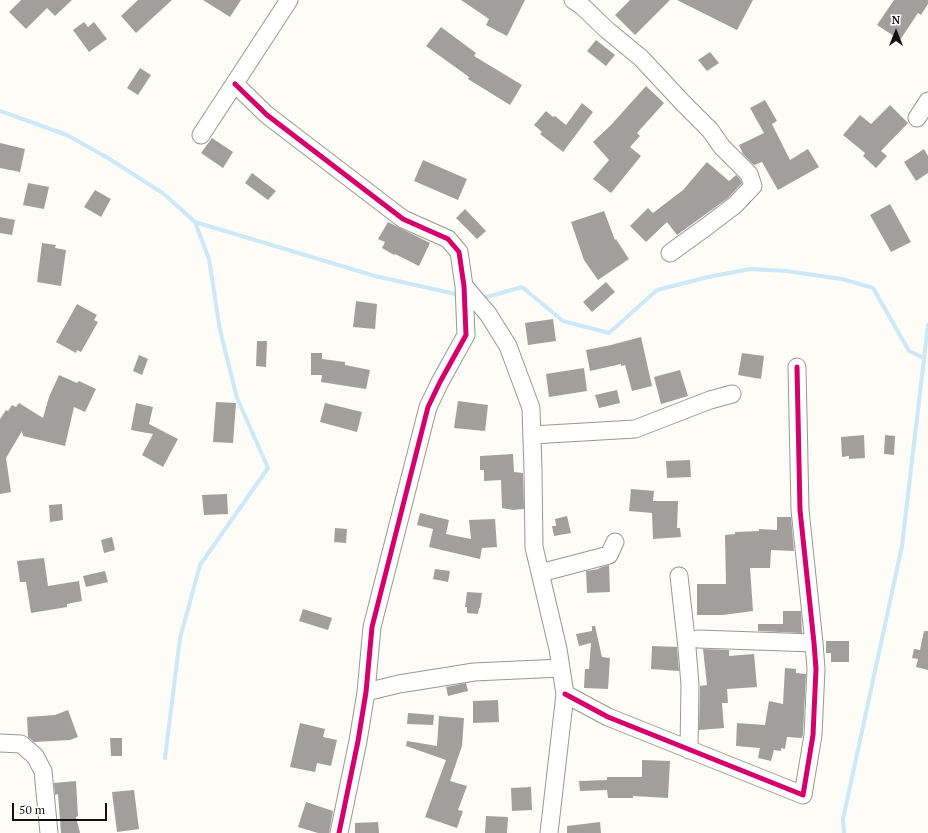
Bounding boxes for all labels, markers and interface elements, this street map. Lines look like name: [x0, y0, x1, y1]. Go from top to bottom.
north arrow: [876, 12, 916, 52]
text: N: [892, 13, 900, 27]
scale bar: [14, 795, 109, 821]
text: 50 m: [19, 802, 45, 817]

